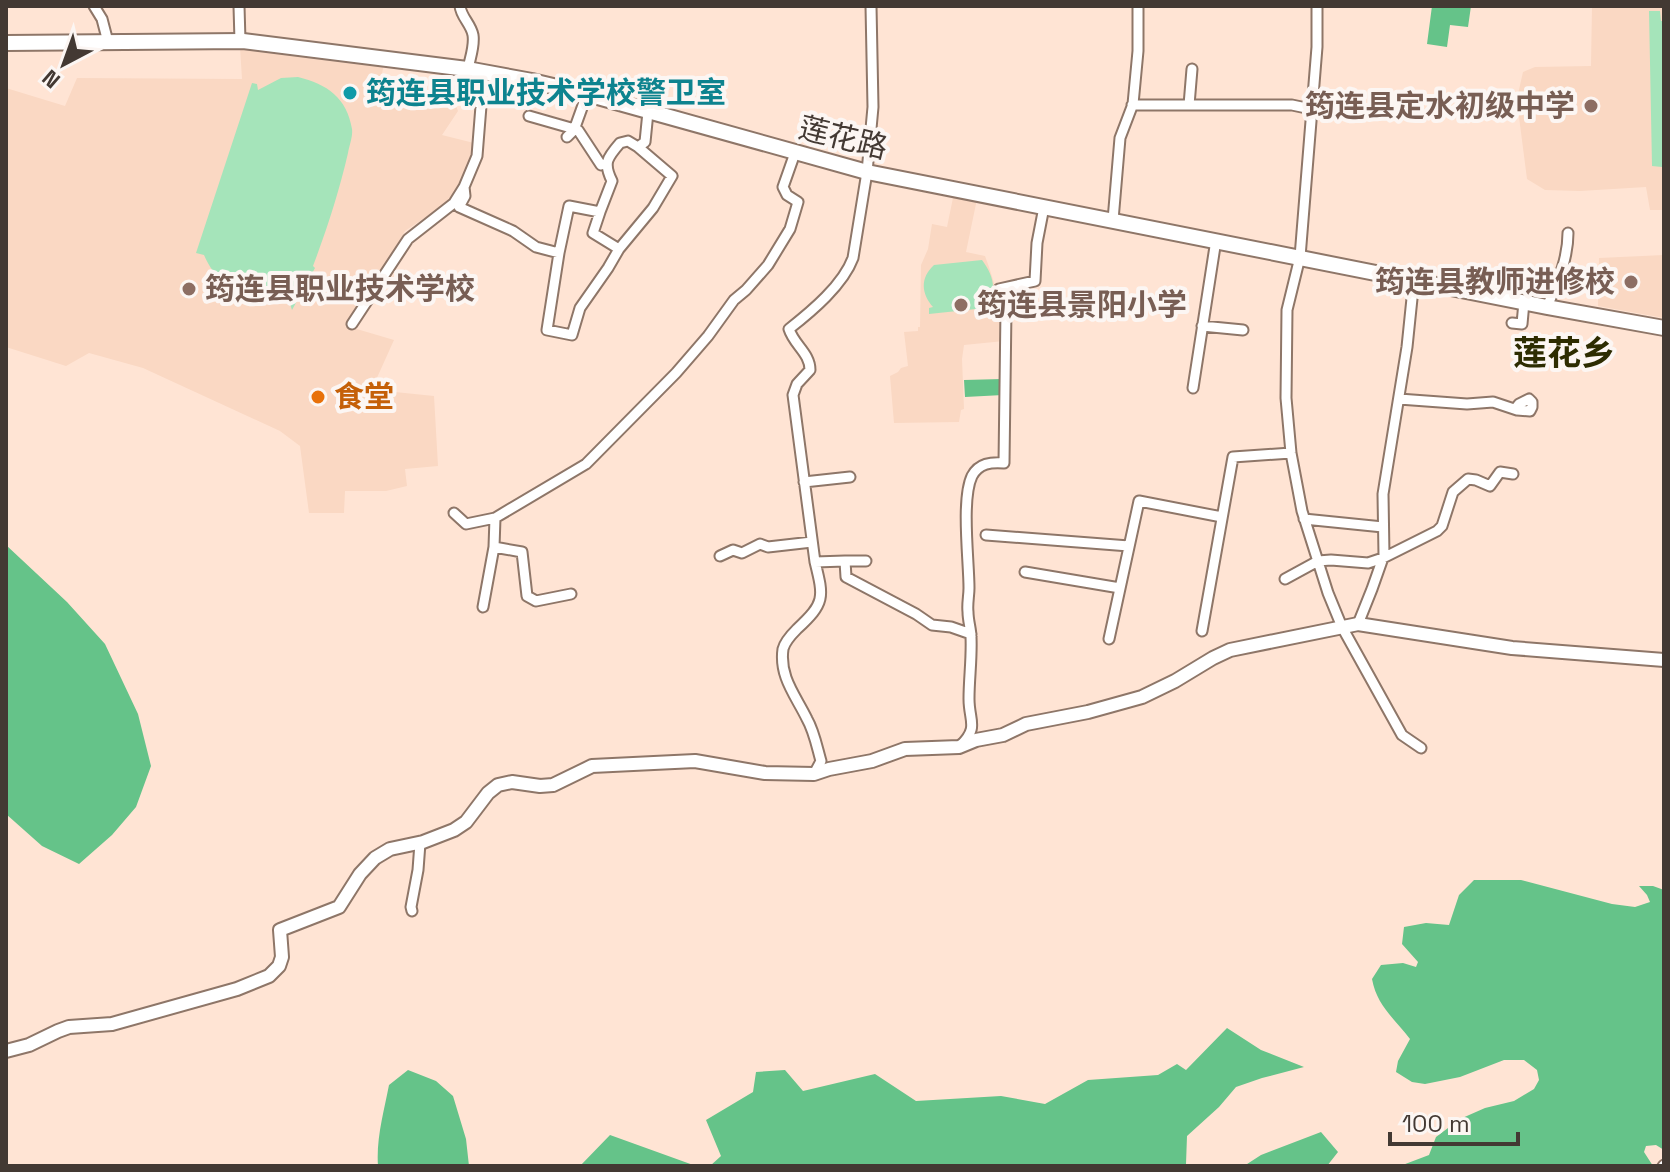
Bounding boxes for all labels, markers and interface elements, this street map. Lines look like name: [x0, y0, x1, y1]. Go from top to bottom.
north arrow: [24, 24, 104, 104]
text: N: [36, 64, 66, 94]
place label: 筠连县职业技术学校警卫室: [366, 73, 726, 112]
marker: 筠连县职业技术学校警卫室: [341, 84, 359, 102]
place label: 筠连县定水初级中学: [1305, 86, 1575, 125]
marker: 筠连县定水初级中学: [1582, 97, 1600, 115]
street label: 莲花路: [795, 108, 892, 167]
place label: 筠连县教师进修校: [1375, 262, 1615, 301]
place label: 筠连县职业技术学校: [205, 269, 475, 308]
marker: 筠连县教师进修校: [1622, 273, 1640, 291]
marker: 筠连县职业技术学校: [180, 280, 198, 298]
place label: 筠连县景阳小学: [977, 285, 1187, 324]
marker: 筠连县景阳小学: [952, 296, 970, 314]
district label: 莲花乡: [1513, 332, 1615, 375]
place label: 食堂: [334, 377, 394, 416]
marker: 食堂: [309, 388, 327, 406]
scale bar: [1390, 1096, 1518, 1146]
text: 100 m: [1402, 1108, 1470, 1139]

